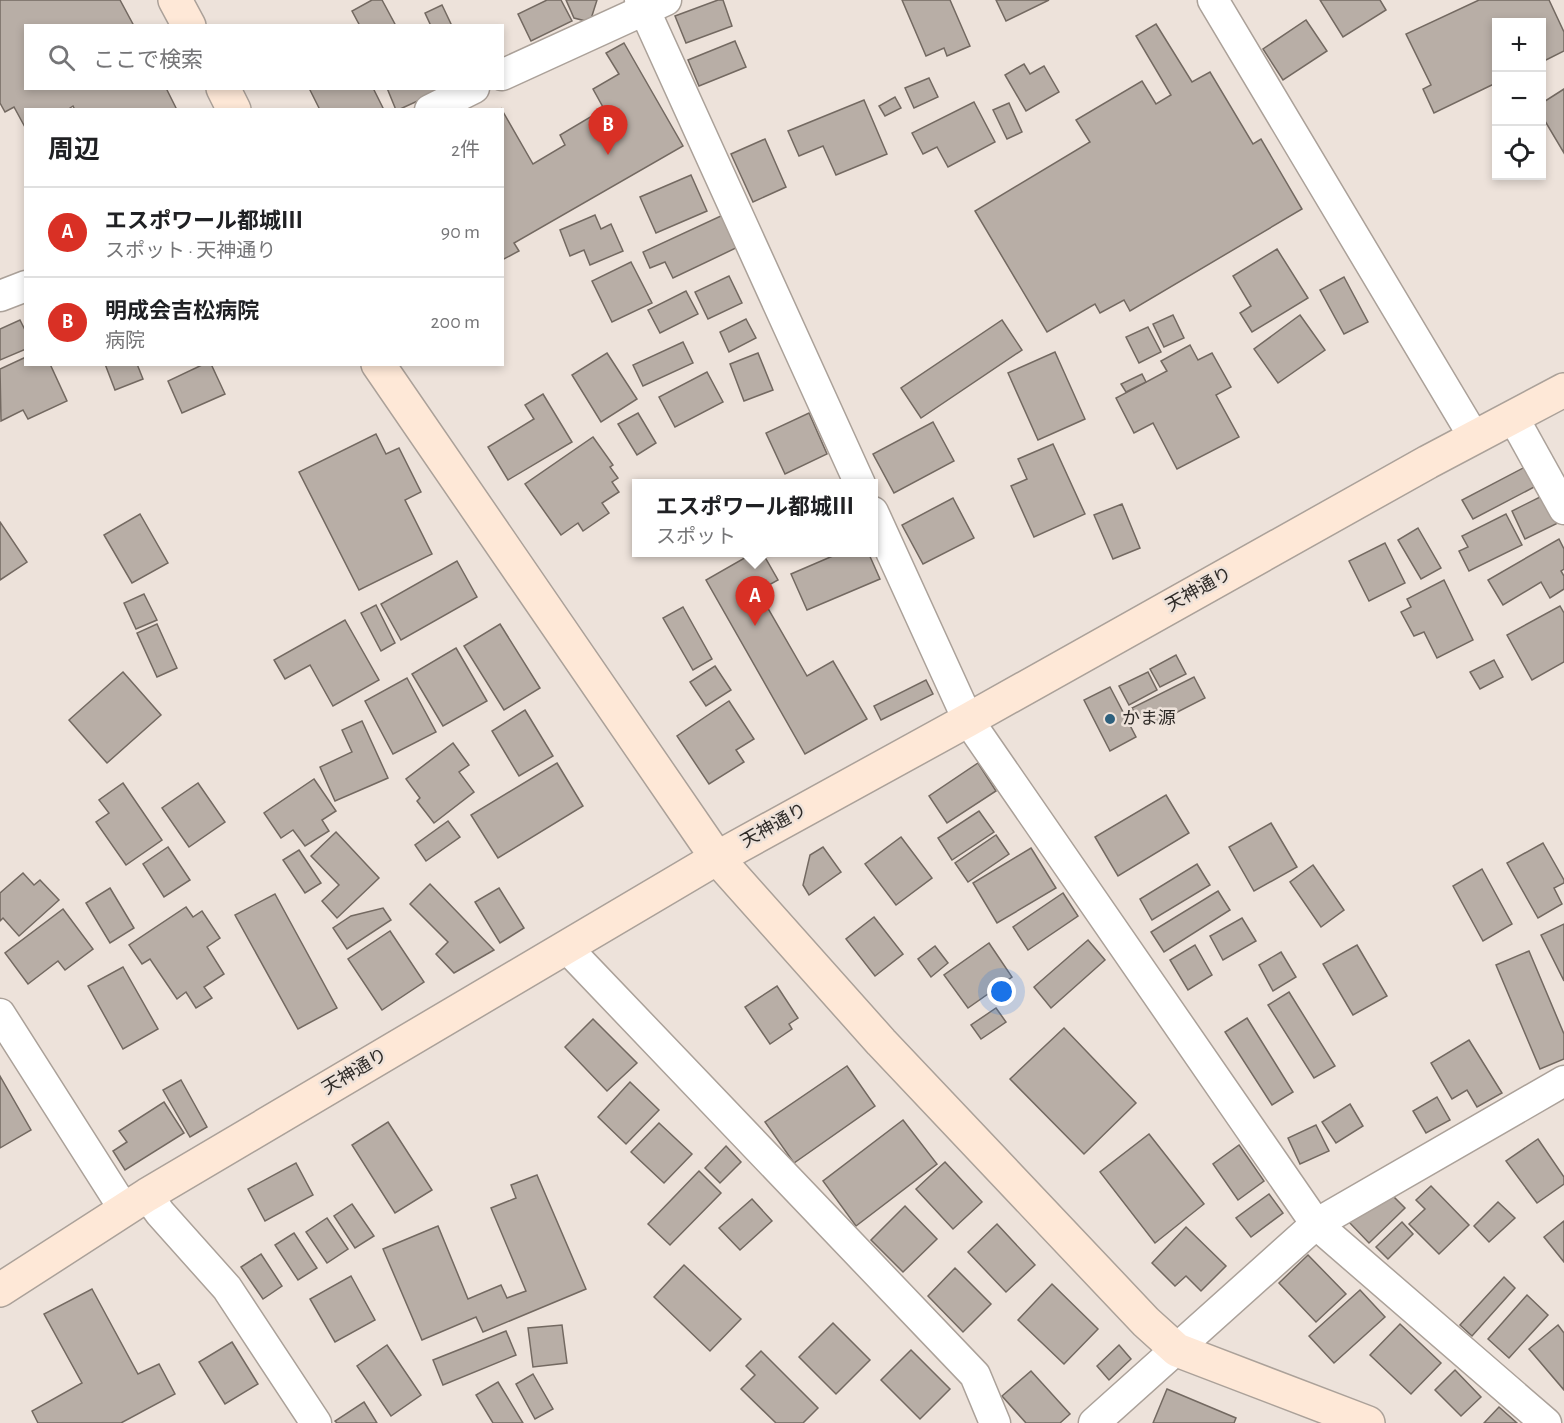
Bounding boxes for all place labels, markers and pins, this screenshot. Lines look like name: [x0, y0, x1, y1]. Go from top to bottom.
pin: B: [588, 106, 628, 155]
pin: A: [736, 576, 774, 626]
place label: かま源: [1122, 709, 1176, 728]
marker: かま源: [1103, 712, 1117, 726]

